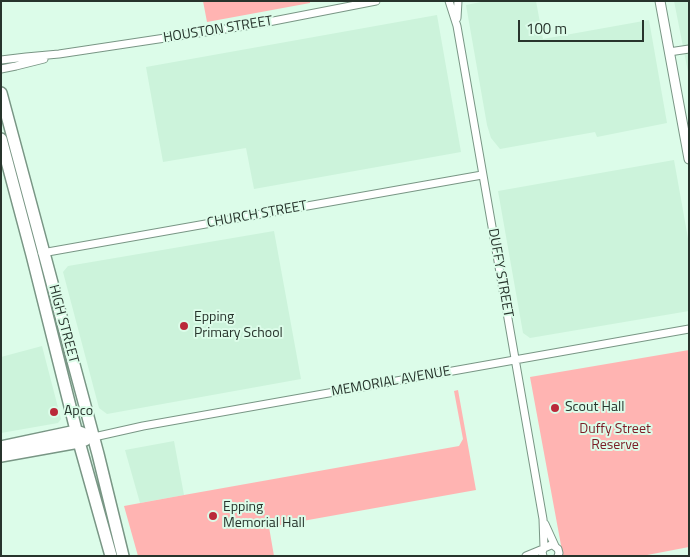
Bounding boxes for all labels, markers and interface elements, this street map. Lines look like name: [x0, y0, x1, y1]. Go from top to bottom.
scale bar: [520, 10, 646, 42]
street label: HOUSTON STREET: [162, 13, 274, 47]
text: 100 m: [526, 17, 567, 40]
street label: CHURCH STREET: [206, 198, 308, 232]
street label: DUFFY STREET: [484, 227, 516, 319]
street label: HIGH STREET: [44, 283, 82, 365]
place label: Epping Primary School: [194, 310, 283, 342]
marker: Epping Primary School: [178, 320, 190, 332]
street label: MEMORIAL AVENUE: [330, 363, 452, 401]
place label: Scout Hall: [565, 400, 624, 416]
marker: Scout Hall: [549, 402, 561, 414]
place label: Apco: [64, 404, 93, 420]
marker: Apco: [48, 406, 60, 418]
park label: Duffy Street Reserve: [579, 422, 651, 454]
place label: Epping Memorial Hall: [223, 500, 305, 532]
marker: Epping Memorial Hall: [207, 510, 219, 522]

